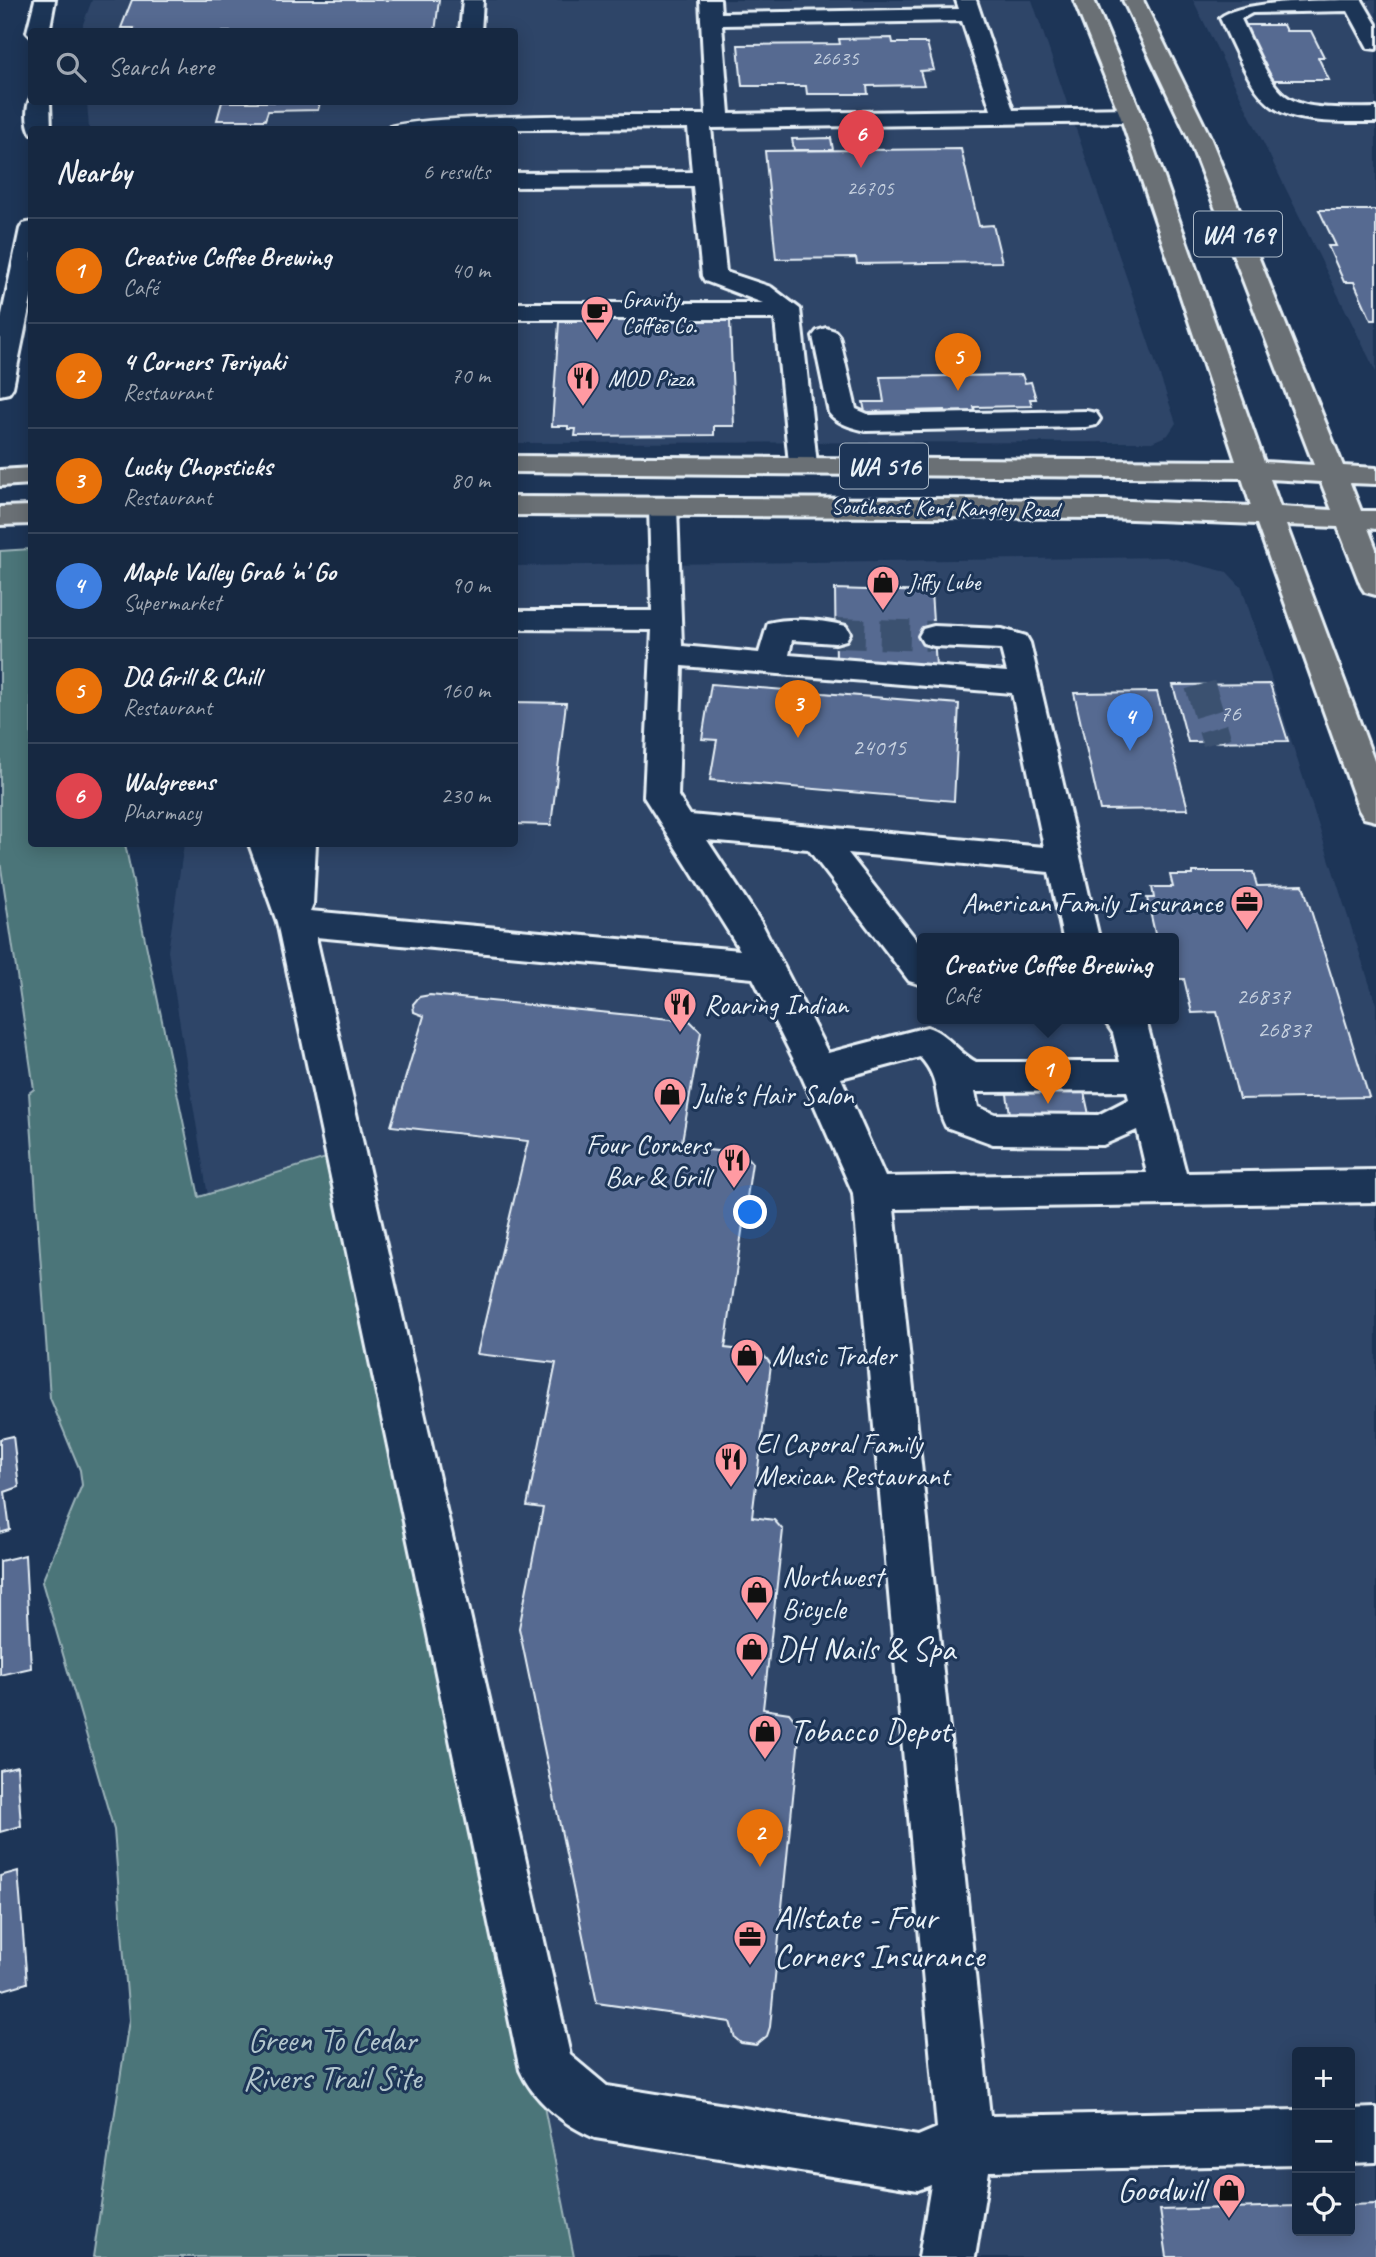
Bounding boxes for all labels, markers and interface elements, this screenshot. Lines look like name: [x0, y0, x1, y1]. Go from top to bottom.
search box: [28, 28, 518, 105]
house number: 26635: [811, 45, 860, 71]
icon: search: [52, 48, 90, 86]
text: Search here: [108, 50, 214, 83]
pin: 6: [838, 110, 884, 168]
text: Nearby: [56, 153, 132, 191]
text: 6 results: [423, 157, 490, 186]
house number: 26705: [846, 175, 895, 201]
road number: WA 169: [1194, 212, 1282, 256]
text: Creative Coffee Brewing: [123, 240, 331, 273]
text: 1: [74, 256, 84, 285]
text: 40 m: [451, 256, 490, 285]
text: Café: [123, 273, 158, 302]
place label: Gravity Coffee Co.: [622, 285, 697, 340]
cafe icon: Gravity Coffee Co.: [578, 293, 616, 342]
pin: 5: [935, 333, 981, 391]
text: 4 Corners Teriyaki: [123, 345, 285, 378]
restaurant icon: MOD Pizza: [564, 359, 602, 408]
text: 2: [74, 361, 84, 390]
text: 70 m: [451, 361, 490, 390]
place label: MOD Pizza: [608, 364, 695, 393]
text: Restaurant: [123, 378, 212, 407]
road number: WA 516: [840, 444, 928, 488]
text: Lucky Chopsticks: [123, 450, 272, 483]
text: 3: [74, 466, 84, 495]
text: 80 m: [451, 466, 490, 495]
text: Restaurant: [123, 483, 212, 512]
street label: Southeast Kent Kangley Road: [831, 492, 1063, 525]
text: Maple Valley Grab 'n' Go: [123, 555, 336, 588]
shop icon: Jiffy Lube: [864, 563, 902, 612]
place label: Jiffy Lube: [907, 568, 982, 597]
text: 4: [74, 571, 84, 600]
text: 90 m: [451, 571, 490, 600]
text: Supermarket: [123, 588, 221, 617]
text: DQ Grill & Chill: [123, 660, 261, 693]
text: 5: [74, 676, 84, 705]
text: 160 m: [441, 676, 490, 705]
pin: 3: [775, 680, 821, 738]
text: Restaurant: [123, 693, 212, 722]
pin: 4: [1107, 693, 1153, 751]
house number: 76: [1219, 698, 1242, 728]
house number: 24015: [852, 732, 907, 762]
text: Walgreens: [123, 765, 215, 798]
text: 6: [74, 781, 84, 810]
text: 230 m: [441, 781, 490, 810]
text: Pharmacy: [123, 798, 201, 827]
office icon: American Family Insurance: [1228, 883, 1266, 932]
place label: American Family Insurance: [962, 885, 1224, 920]
popup: [917, 933, 1179, 1024]
text: Creative Coffee Brewing: [944, 948, 1152, 981]
text: Café: [944, 981, 979, 1010]
house number: 26837: [1236, 981, 1291, 1011]
restaurant icon: Roaring Indian: [661, 985, 699, 1034]
place label: Roaring Indian: [704, 987, 849, 1022]
house number: 26837: [1257, 1014, 1312, 1044]
pin: 1: [1025, 1046, 1071, 1104]
shop icon: Julie's Hair Salon: [651, 1075, 689, 1124]
place label: Julie's Hair Salon: [692, 1077, 855, 1112]
place label: Four Corners Bar & Grill: [586, 1127, 715, 1194]
restaurant icon: Four Corners Bar & Grill: [715, 1141, 753, 1190]
your location: [733, 1195, 767, 1229]
shop icon: Music Trader: [728, 1336, 766, 1385]
place label: Music Trader: [772, 1338, 898, 1373]
place label: El Caporal Family Mexican Restaurant: [756, 1426, 952, 1493]
restaurant icon: El Caporal Family Mexican Restaurant: [712, 1440, 750, 1489]
place label: Northwest Bicycle: [782, 1559, 887, 1626]
shop icon: Northwest Bicycle: [738, 1573, 776, 1622]
place label: DH Nails & Spa: [776, 1628, 958, 1670]
shop icon: DH Nails & Spa: [733, 1630, 771, 1679]
place label: Tobacco Depot: [790, 1710, 953, 1752]
shop icon: Tobacco Depot: [746, 1712, 784, 1761]
pin: 2: [737, 1809, 783, 1867]
place label: Allstate - Four Corners Insurance: [774, 1897, 987, 1977]
office icon: Allstate - Four Corners Insurance: [731, 1918, 769, 1967]
park label: Green To Cedar Rivers Trail Site: [243, 2019, 424, 2099]
map controls: [1292, 2047, 1355, 2236]
button: +: [1292, 2047, 1355, 2110]
button: −: [1292, 2110, 1355, 2173]
place label: Goodwill: [1117, 2169, 1209, 2211]
shop icon: Goodwill: [1210, 2171, 1248, 2220]
button: locate: [1292, 2173, 1355, 2236]

